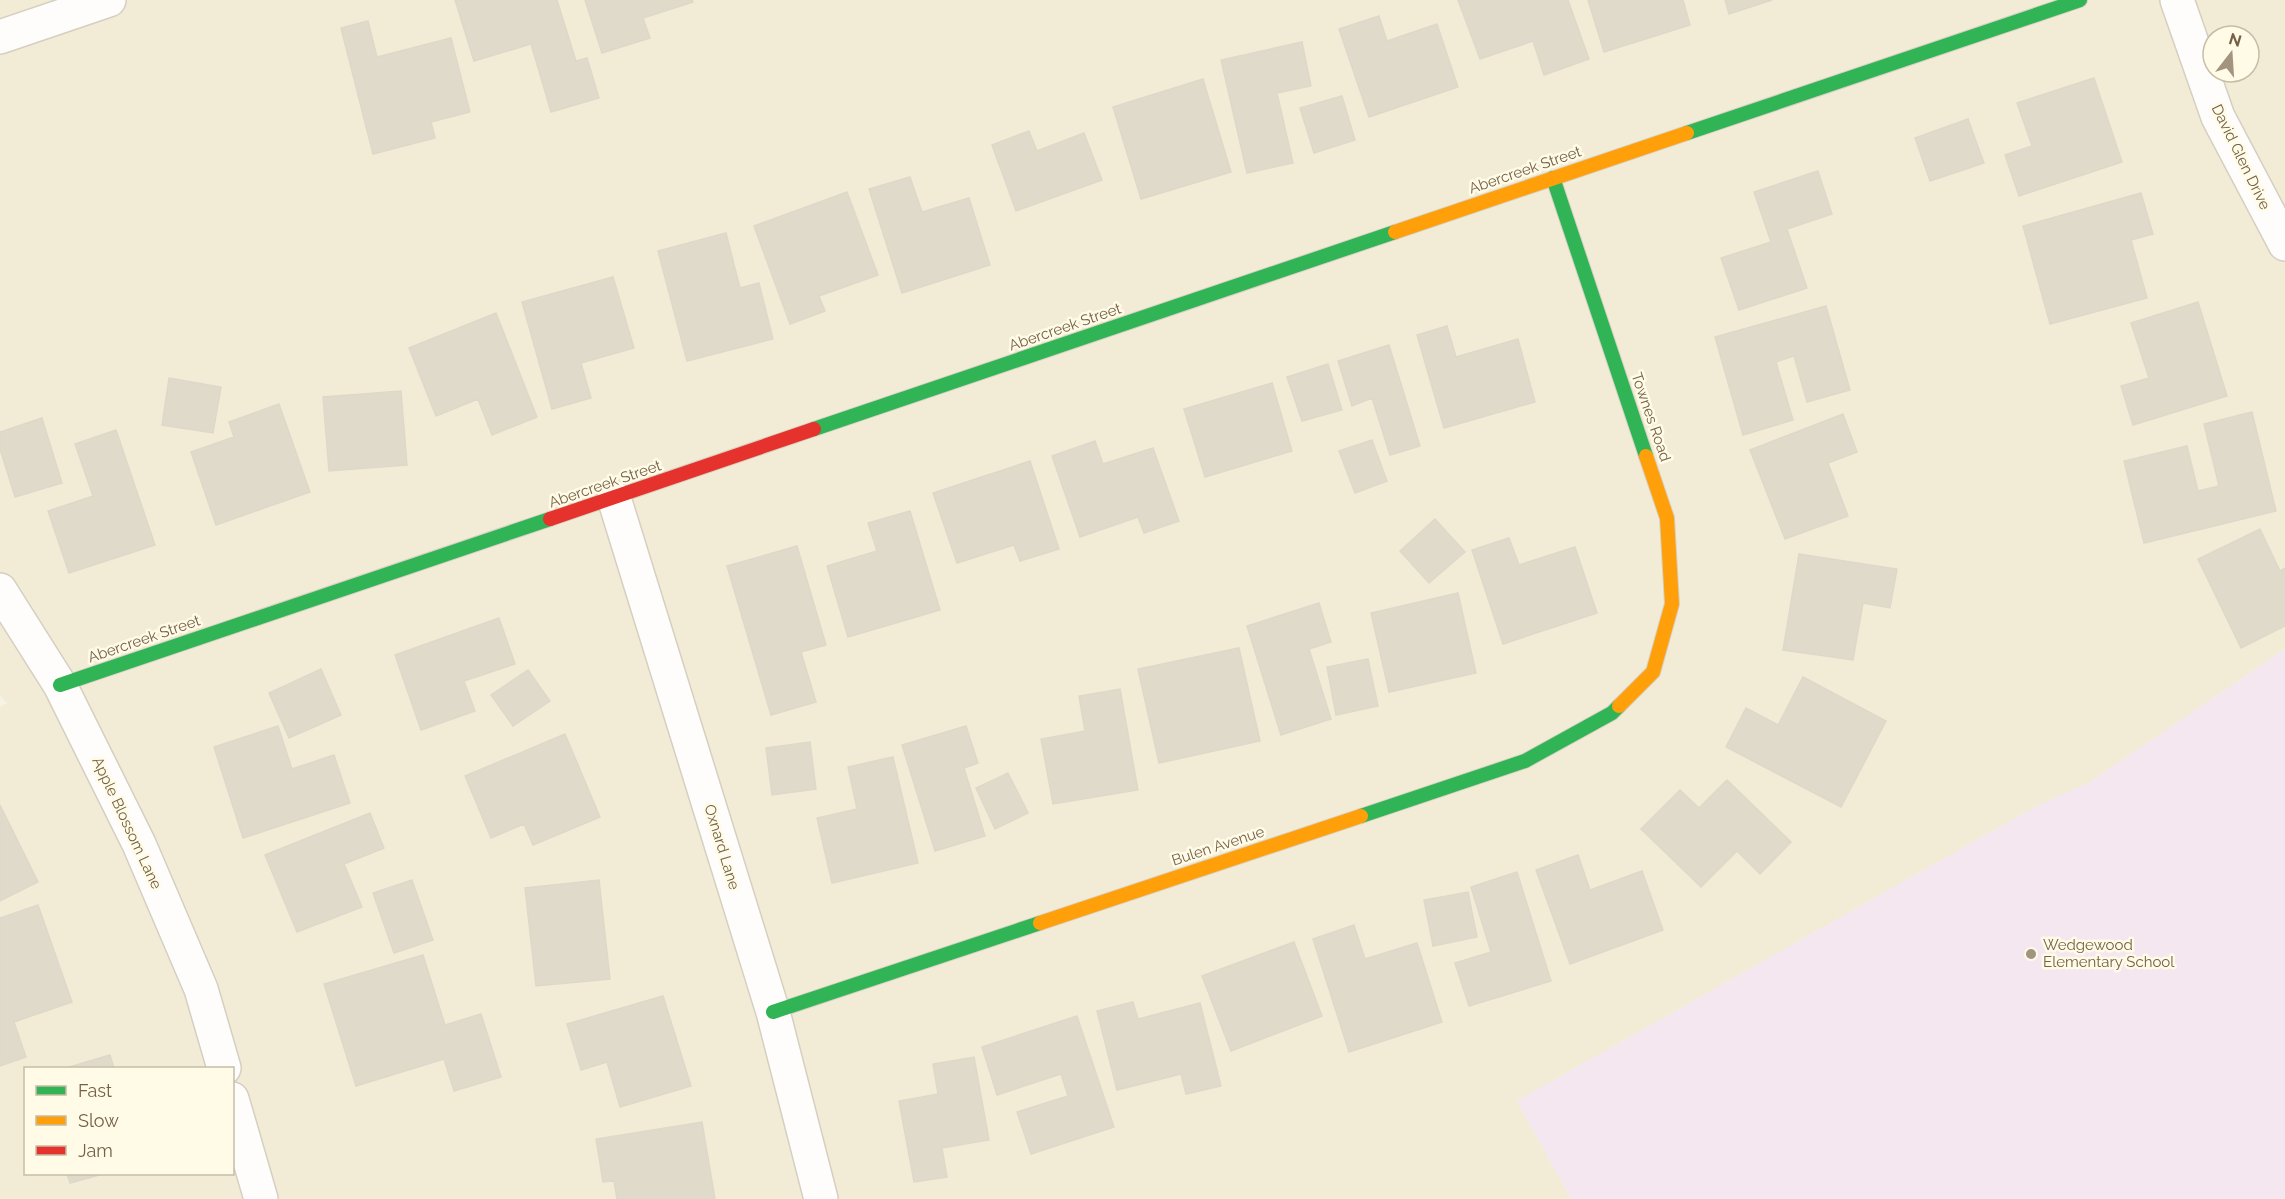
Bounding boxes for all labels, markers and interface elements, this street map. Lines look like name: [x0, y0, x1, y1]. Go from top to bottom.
north arrow: [2201, 24, 2261, 84]
text: N: [2227, 29, 2244, 51]
street label: David Glen Drive: [2208, 101, 2274, 213]
street label: Abercreek Street: [1467, 142, 1583, 198]
street label: Abercreek Street: [1007, 299, 1123, 355]
street label: Townes Road: [1627, 370, 1675, 464]
street label: Abercreek Street: [547, 456, 663, 512]
street label: Abercreek Street: [86, 611, 202, 667]
street label: Apple Blossom Lane: [88, 754, 166, 892]
street label: Oxnard Lane: [700, 802, 744, 892]
street label: Bulen Avenue: [1169, 822, 1267, 869]
place label: Wedgewood Elementary School: [2043, 936, 2175, 971]
marker: Wedgewood Elementary School: [2024, 947, 2038, 961]
legend: [24, 1067, 234, 1175]
text: Fast: [78, 1080, 112, 1101]
text: Slow: [78, 1110, 119, 1131]
text: Jam: [78, 1140, 113, 1161]

